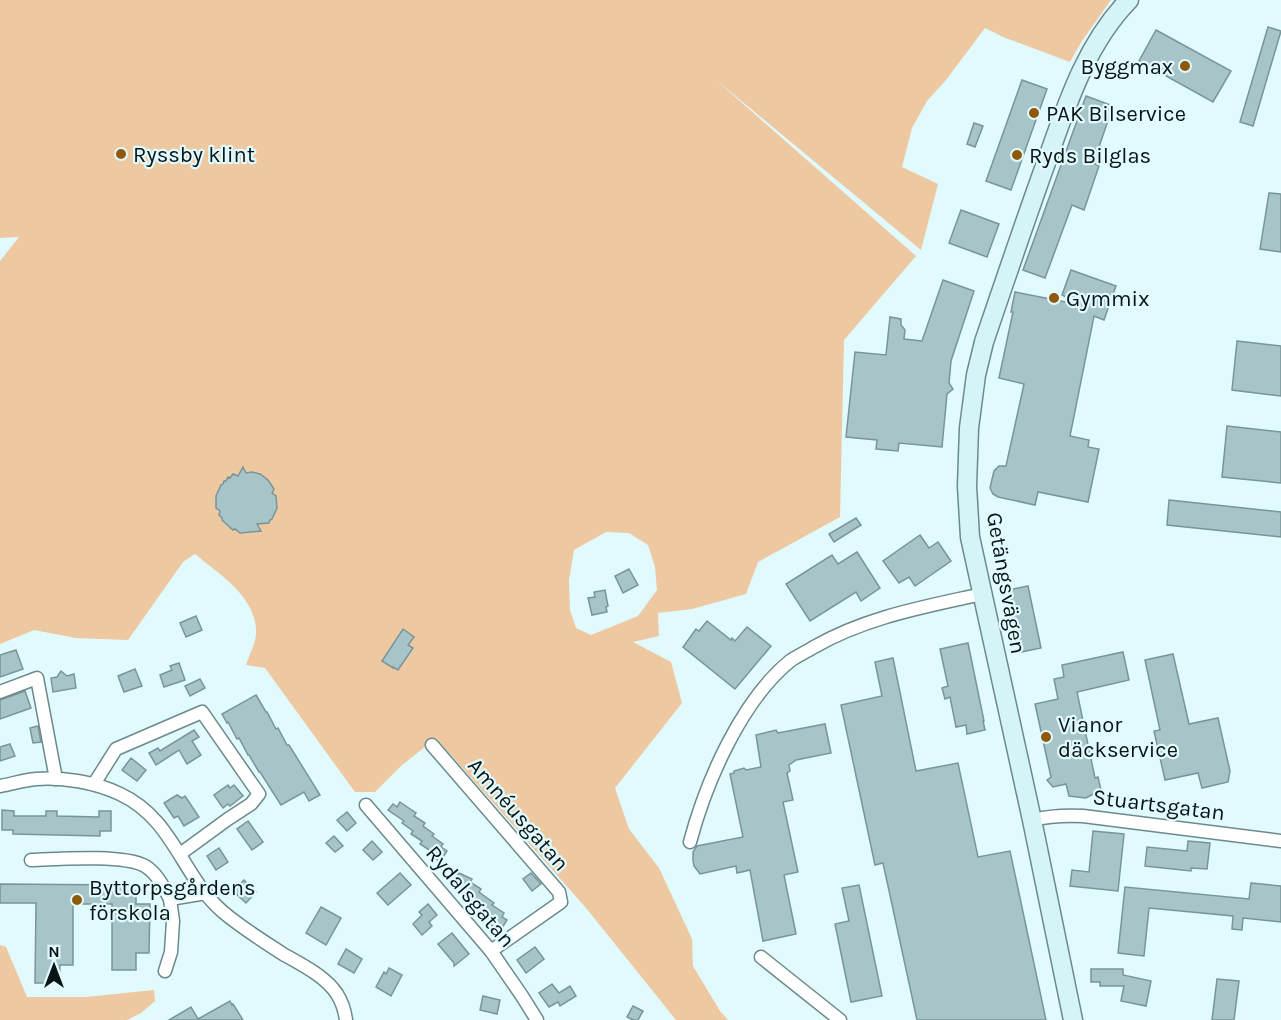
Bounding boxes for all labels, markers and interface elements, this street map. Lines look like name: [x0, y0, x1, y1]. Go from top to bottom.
place label: Byggmax: [1080, 54, 1173, 80]
marker: Byggmax: [1178, 59, 1192, 73]
place label: PAK Bilservice: [1046, 101, 1186, 127]
marker: PAK Bilservice: [1027, 106, 1041, 120]
place label: Ryssby klint: [133, 142, 255, 168]
place label: Ryds Bilglas: [1029, 143, 1151, 169]
marker: Ryssby klint: [114, 147, 128, 161]
marker: Ryds Bilglas: [1010, 148, 1024, 162]
place label: Gymmix: [1066, 286, 1149, 312]
marker: Gymmix: [1047, 291, 1061, 305]
street label: Getängsvägen: [981, 510, 1031, 656]
place label: Vianor däckservice: [1058, 712, 1178, 763]
marker: Vianor däckservice: [1039, 730, 1053, 744]
street label: Amnéusgatan: [462, 753, 574, 876]
street label: Stuartsgatan: [1091, 784, 1226, 826]
street label: Rydalsgatan: [420, 840, 520, 953]
place label: Byttorpsgårdens förskola: [89, 875, 256, 926]
marker: Byttorpsgårdens förskola: [70, 893, 84, 907]
north arrow: [24, 936, 84, 996]
text: N: [48, 942, 60, 961]

